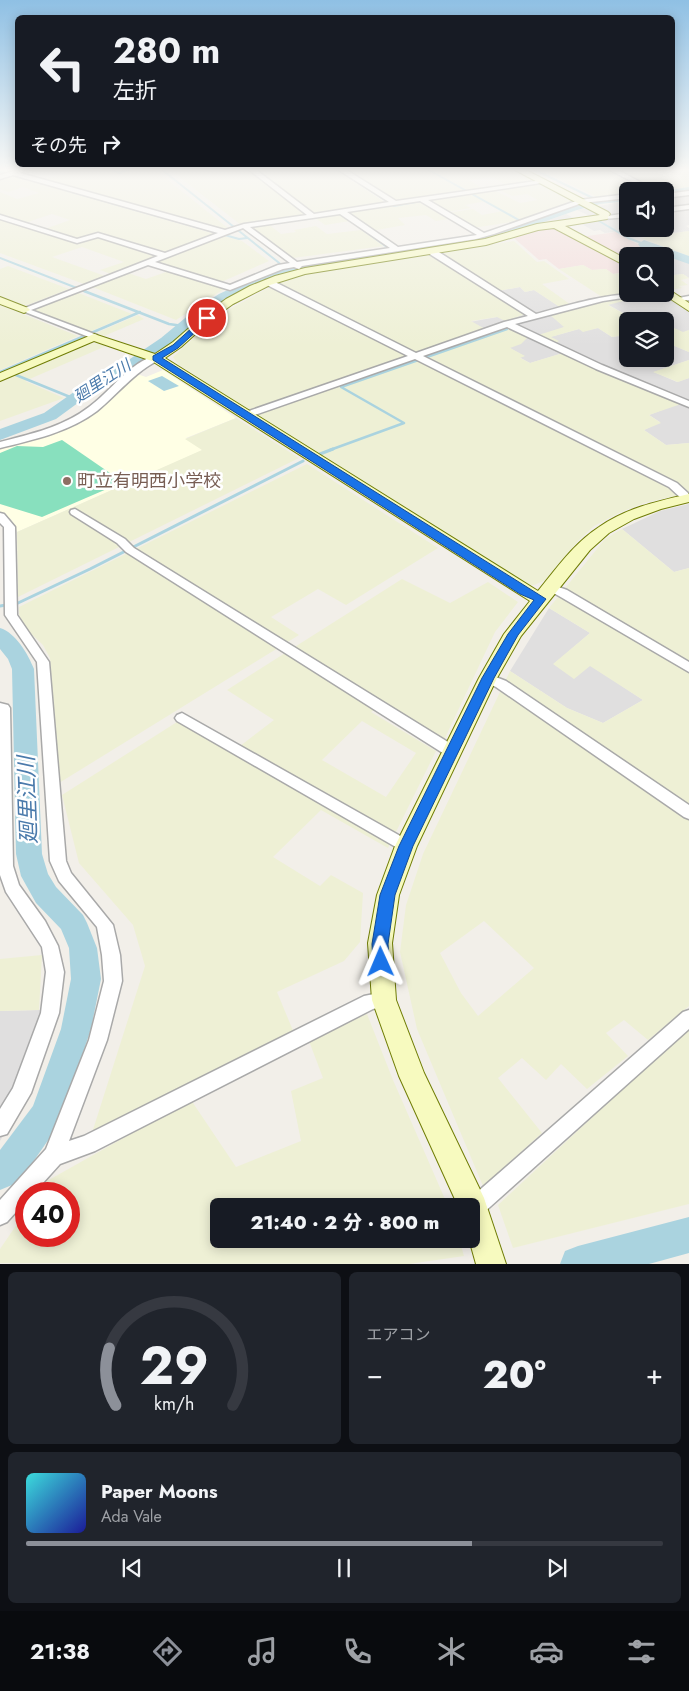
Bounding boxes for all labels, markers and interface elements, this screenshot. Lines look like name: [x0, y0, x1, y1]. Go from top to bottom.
text: 280 m: [113, 26, 220, 76]
icon: left: [30, 35, 95, 100]
text: 左折: [113, 74, 157, 106]
icon: right: [97, 130, 125, 158]
text: その先: [30, 132, 87, 159]
map controls: [619, 182, 674, 367]
button: sound: [619, 182, 674, 237]
button: search: [619, 247, 674, 302]
pin: [186, 297, 228, 339]
icon: arrive: [193, 304, 221, 332]
button: layers: [619, 312, 674, 367]
water label: 廻里江川: [69, 353, 137, 408]
place label: 町立有明西小学校: [77, 468, 221, 494]
marker: 町立有明西小学校: [61, 475, 73, 487]
water label: 廻里江川: [9, 753, 45, 845]
position arrow: [354, 935, 406, 987]
speed limit sign: 40: [15, 1182, 80, 1247]
text: 21:40 · 2 分 · 800 m: [251, 1209, 439, 1236]
text: エアコン: [367, 1323, 431, 1346]
text: 29: [140, 1328, 209, 1404]
text: 20°: [483, 1347, 546, 1402]
text: −: [367, 1354, 383, 1395]
text: +: [646, 1354, 663, 1395]
text: km/h: [154, 1391, 194, 1417]
text: Paper Moons: [101, 1478, 218, 1505]
text: Ada Vale: [101, 1505, 162, 1528]
icon: previous: [118, 1554, 146, 1582]
icon: pause: [330, 1554, 358, 1582]
icon: next: [543, 1554, 571, 1582]
icon: directions: [150, 1634, 185, 1669]
icon: music: [245, 1634, 280, 1669]
icon: phone: [340, 1634, 375, 1669]
icon: climate: [434, 1634, 469, 1669]
icon: car: [529, 1634, 564, 1669]
icon: filters: [624, 1634, 659, 1669]
text: 21:38: [30, 1635, 90, 1667]

